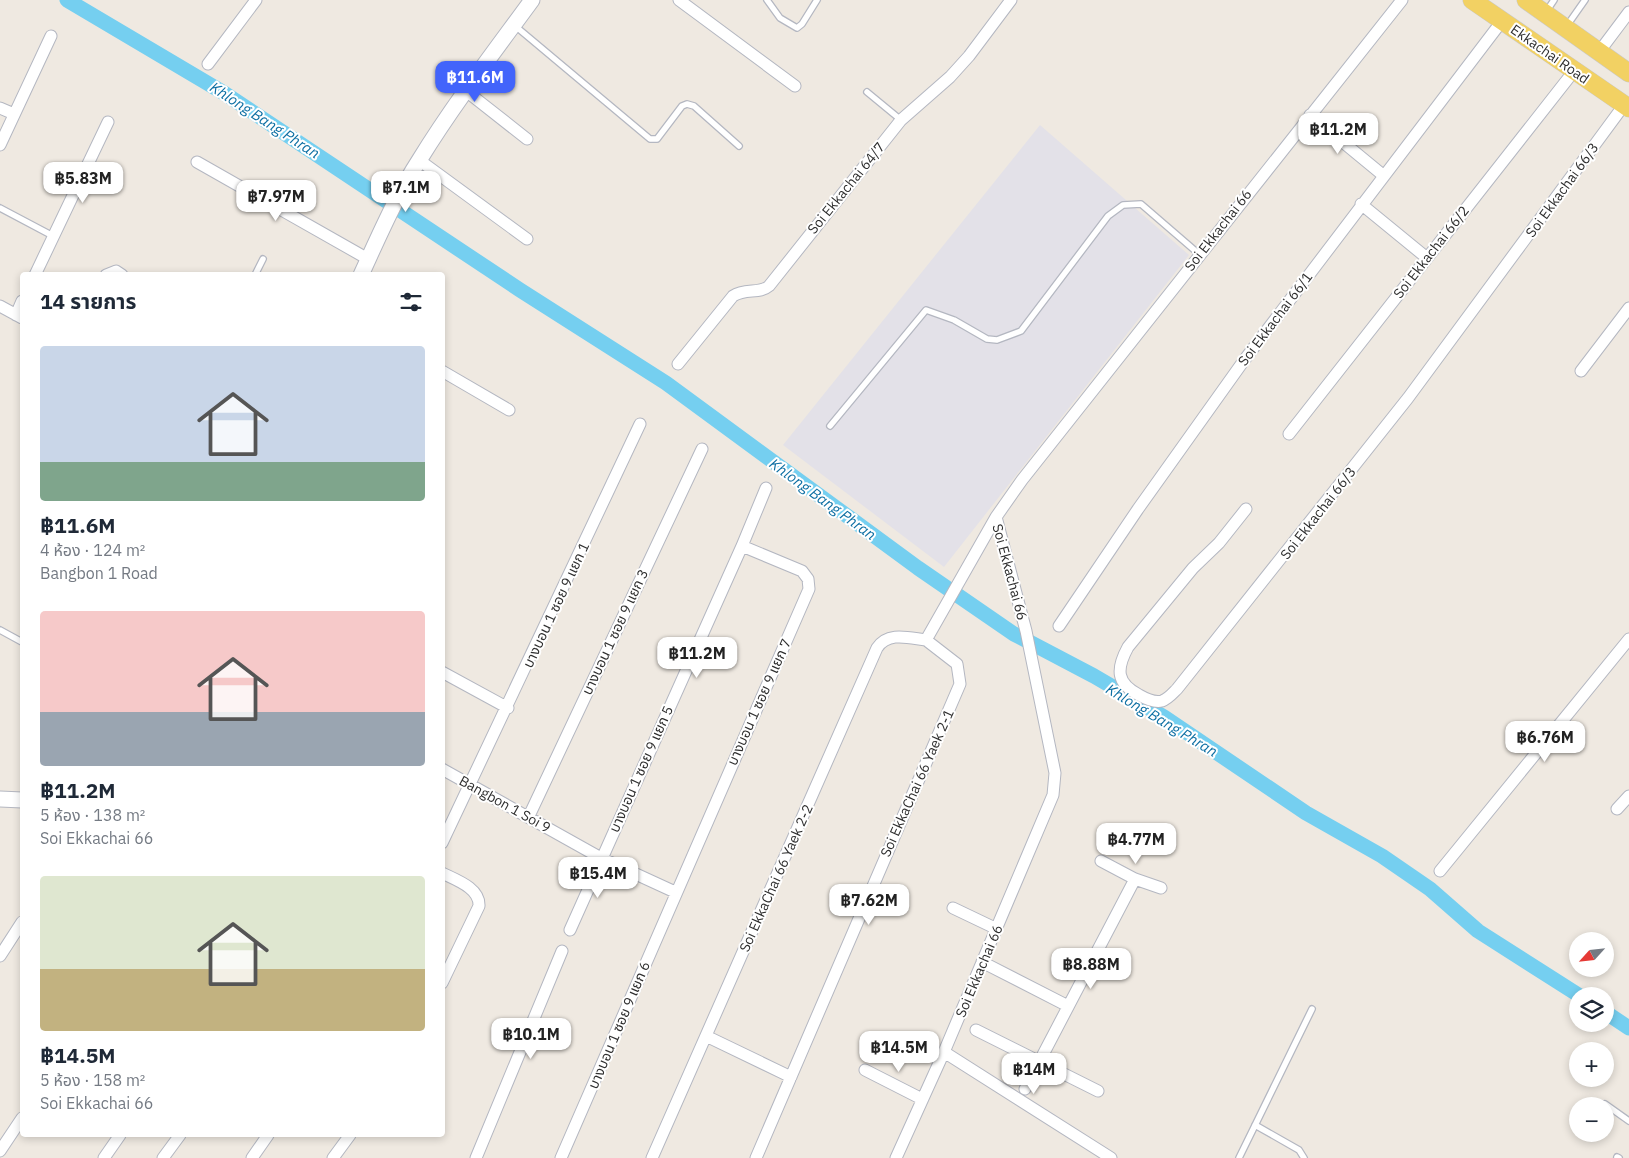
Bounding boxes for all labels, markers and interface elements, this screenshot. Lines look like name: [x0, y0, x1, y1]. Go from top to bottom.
street label: Ekkachai Road: [1507, 20, 1593, 88]
pin: ฿11.6M: [434, 61, 516, 103]
text: ฿11.6M: [446, 67, 504, 87]
water label: Khlong Bang Phran: [207, 77, 323, 163]
pin: ฿11.2M: [1297, 112, 1379, 155]
text: ฿11.2M: [1309, 119, 1367, 139]
street label: Soi Ekkachai 64/7: [803, 138, 889, 238]
street label: Soi Ekkachai 66/3: [1522, 139, 1602, 241]
pin: ฿5.83M: [42, 162, 124, 204]
text: ฿5.83M: [54, 168, 112, 188]
pin: ฿7.1M: [371, 170, 441, 213]
text: ฿7.1M: [382, 177, 430, 197]
pin: ฿7.97M: [235, 180, 317, 222]
street label: Soi Ekkachai 66: [1180, 185, 1256, 275]
text: ฿7.97M: [247, 186, 305, 206]
street label: Soi Ekkachai 66/2: [1389, 202, 1473, 302]
street label: Soi Ekkachai 66/1: [1234, 268, 1316, 370]
text: 14 รายการ: [40, 287, 136, 315]
icon: filters: [397, 288, 425, 316]
icon: home: [188, 379, 278, 469]
water label: Khlong Bang Phran: [766, 454, 880, 544]
street label: Soi Ekkachai 66/3: [1276, 463, 1360, 563]
text: ฿11.6M: [40, 511, 115, 539]
street label: Soi Ekkachai 66: [988, 522, 1032, 622]
street label: บางบอน 1 ซอย 9 แยก 1: [519, 539, 593, 671]
text: 4 ห้อง · 124 m²: [40, 540, 145, 560]
text: Bangbon 1 Road: [40, 563, 158, 583]
street label: บางบอน 1 ซอย 9 แยก 3: [578, 566, 652, 698]
pin: ฿11.2M: [656, 636, 738, 679]
street label: บางบอน 1 ซอย 9 แยก 7: [723, 636, 795, 768]
text: ฿11.2M: [668, 643, 726, 663]
icon: home: [188, 644, 278, 734]
water label: Khlong Bang Phran: [1103, 679, 1221, 761]
street label: บางบอน 1 ซอย 9 แยก 5: [605, 703, 677, 835]
street label: Soi EkkaChai 66 Yaek 2-1: [876, 706, 958, 860]
pin: ฿6.76M: [1504, 720, 1586, 763]
text: ฿6.76M: [1516, 727, 1574, 747]
street label: Bangbon 1 Soi 9: [456, 771, 554, 837]
text: ฿11.2M: [40, 776, 115, 804]
street label: Soi EkkaChai 66 Yaek 2-2: [735, 801, 817, 955]
text: 5 ห้อง · 138 m²: [40, 805, 145, 825]
pin: ฿4.77M: [1095, 822, 1177, 865]
text: Soi Ekkachai 66: [40, 828, 153, 848]
text: ฿4.77M: [1107, 829, 1165, 849]
pin: ฿15.4M: [557, 856, 639, 899]
text: ฿15.4M: [569, 863, 627, 883]
pin: ฿7.62M: [828, 884, 910, 926]
text: ฿7.62M: [840, 890, 898, 910]
icon: home: [188, 909, 278, 999]
street label: Soi Ekkachai 66: [951, 922, 1007, 1020]
north arrow: [1569, 932, 1614, 978]
map controls: [1569, 932, 1614, 1142]
pin: ฿8.88M: [1050, 948, 1132, 990]
text: ฿8.88M: [1062, 954, 1120, 974]
street label: บางบอน 1 ซอย 9 แยก 6: [584, 959, 654, 1091]
button: layers: [1569, 987, 1614, 1032]
pin: ฿10.1M: [490, 1018, 572, 1060]
text: ฿10.1M: [502, 1024, 560, 1044]
pin: ฿14.5M: [858, 1030, 940, 1073]
text: ฿14.5M: [870, 1037, 928, 1057]
text: ฿14.5M: [40, 1041, 115, 1069]
button: +: [1569, 1042, 1614, 1087]
pin: ฿14M: [1004, 1052, 1064, 1095]
text: ฿14M: [1013, 1059, 1055, 1079]
text: 5 ห้อง · 158 m²: [40, 1070, 145, 1090]
text: Soi Ekkachai 66: [40, 1093, 153, 1113]
button: −: [1569, 1097, 1614, 1142]

